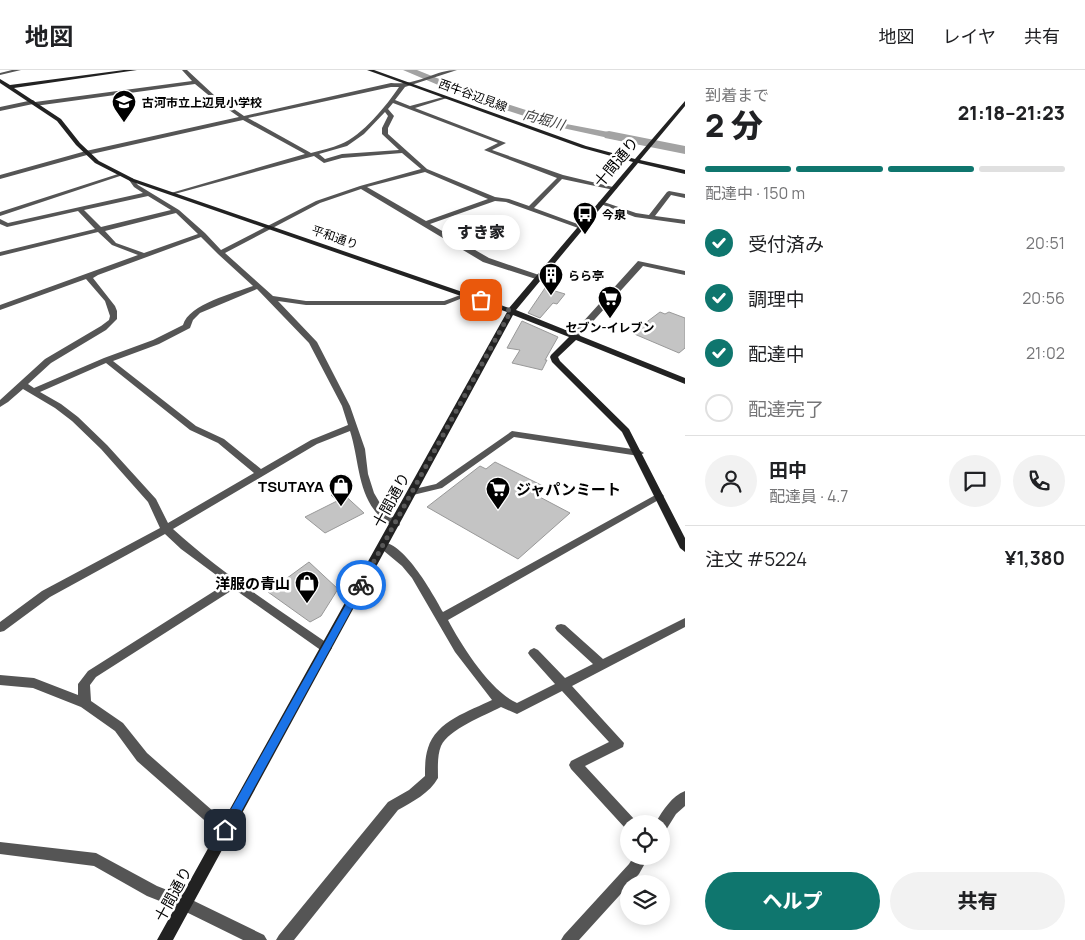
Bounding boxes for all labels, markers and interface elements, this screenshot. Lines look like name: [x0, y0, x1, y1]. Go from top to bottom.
text: 地図: [25, 19, 73, 52]
text: 地図: [879, 24, 915, 48]
text: レイヤ: [943, 24, 996, 48]
text: 共有: [1024, 24, 1060, 48]
street label: 西牛谷辺見線: [436, 75, 510, 115]
text: 到着まで: [705, 84, 769, 106]
school or university icon: 古河市立上辺見小学校: [111, 89, 137, 123]
place label: 古河市立上辺見小学校: [142, 94, 262, 111]
text: 21:18–21:23: [958, 100, 1065, 126]
text: 2 分: [705, 103, 763, 147]
water label: 向堀川: [521, 104, 569, 134]
street label: 十間通り: [589, 132, 643, 192]
text: 配達中 · 150 m: [705, 182, 805, 204]
bus stop icon: 今泉: [572, 201, 598, 235]
place label: 今泉: [602, 206, 626, 223]
callout: すき家: [442, 215, 520, 250]
street label: 平和通り: [310, 221, 360, 253]
text: すき家: [457, 221, 505, 243]
icon: check: [705, 229, 733, 257]
text: 受付済み: [748, 231, 824, 257]
text: 20:51: [1026, 232, 1065, 254]
building icon: らら亭: [538, 262, 564, 296]
place label: らら亭: [568, 267, 604, 284]
pin: [460, 279, 502, 321]
icon: check: [705, 284, 733, 312]
supermarket icon: セブン-イレブン: [597, 285, 623, 319]
icon: bag: [467, 286, 495, 314]
text: 調理中: [748, 286, 805, 312]
text: 20:56: [1022, 287, 1065, 309]
place label: セブン-イレブン: [565, 319, 655, 336]
icon: check: [705, 339, 733, 367]
text: 配達中: [748, 341, 805, 367]
text: 21:02: [1026, 342, 1065, 364]
text: 配達完了: [748, 396, 824, 422]
button: person: [705, 455, 757, 507]
button: chat: [949, 455, 1001, 507]
button: phone: [1013, 455, 1065, 507]
text: 田中: [769, 457, 807, 483]
street label: 十間通り: [367, 469, 415, 531]
shop icon: TSUTAYA: [328, 473, 354, 507]
place label: TSUTAYA: [258, 476, 324, 497]
supermarket icon: ジャパンミート: [485, 476, 511, 510]
place label: ジャパンミート: [516, 479, 621, 500]
text: 配達員 · 4.7: [769, 485, 848, 507]
text: ¥1,380: [1005, 545, 1065, 571]
text: 注文 #5224: [705, 546, 807, 572]
courier: [336, 560, 386, 610]
shop icon: 洋服の青山: [294, 570, 320, 604]
icon: bike: [347, 571, 375, 599]
place label: 洋服の青山: [215, 573, 290, 594]
pin: [204, 809, 246, 851]
map controls: [620, 815, 670, 925]
button: locate: [620, 815, 670, 865]
icon: home: [211, 816, 239, 844]
street label: 十間通り: [149, 863, 197, 925]
button: ヘルプ: [705, 872, 880, 930]
button: 共有: [890, 872, 1065, 930]
button: layers: [620, 875, 670, 925]

